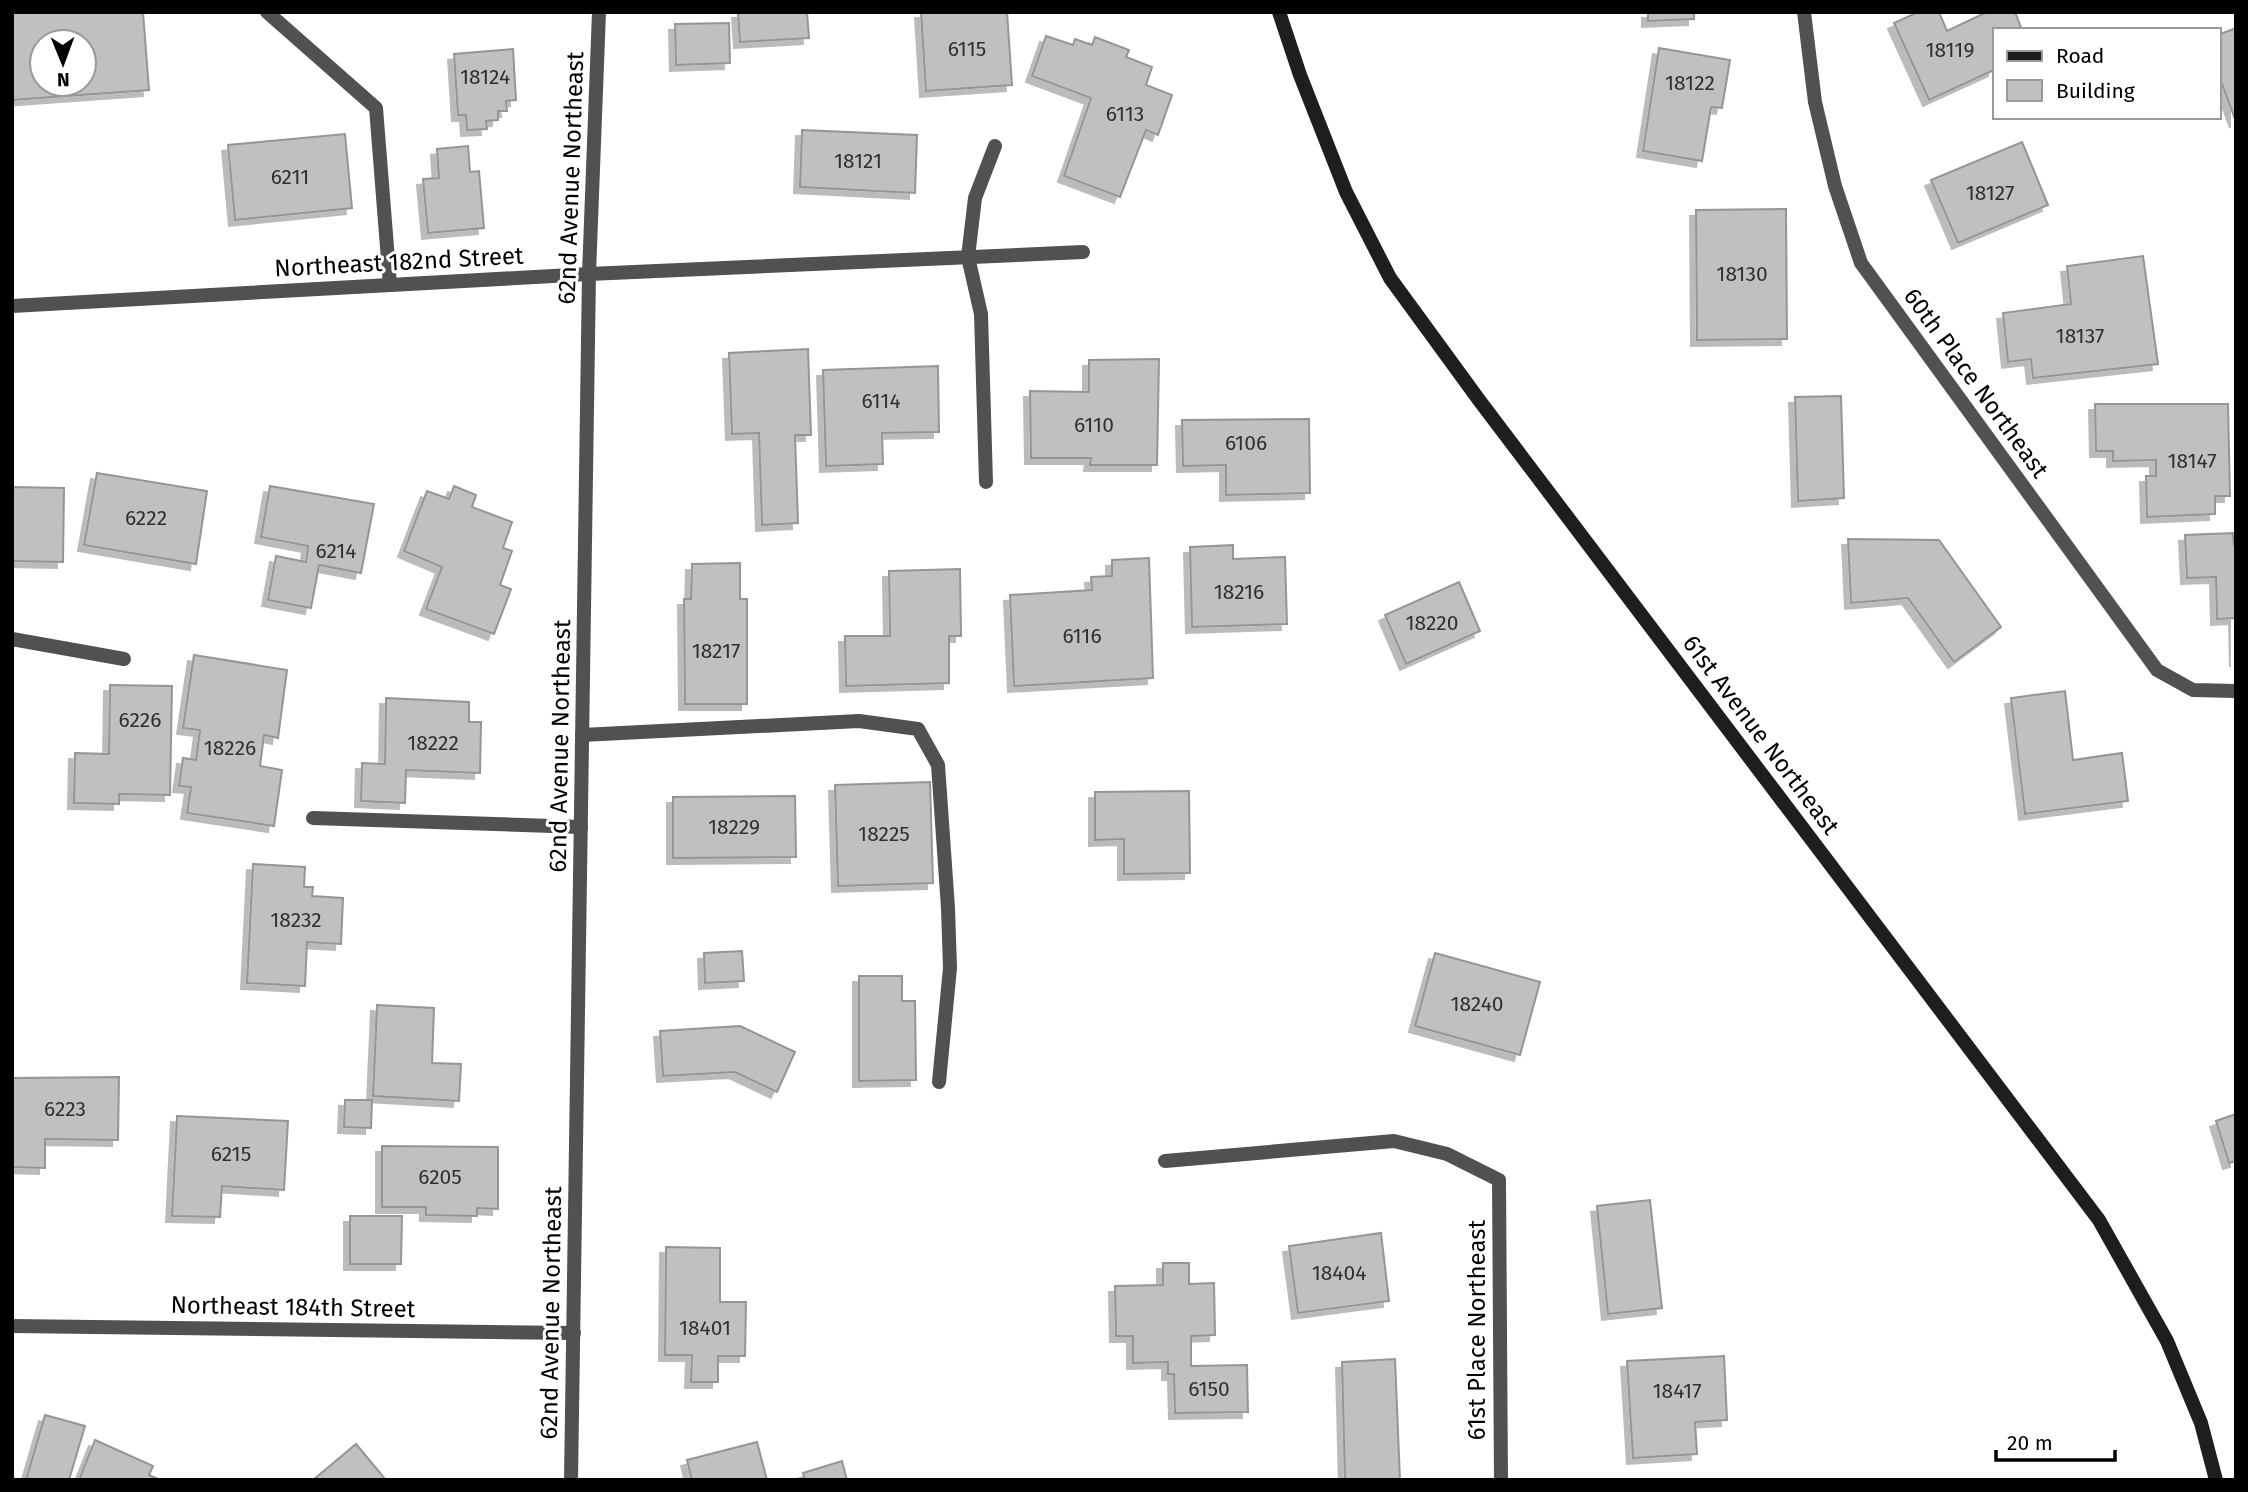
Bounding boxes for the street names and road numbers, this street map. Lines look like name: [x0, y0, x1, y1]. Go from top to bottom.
street label: 62nd Avenue Northeast: [553, 51, 589, 305]
street label: Northeast 182nd Street: [274, 241, 525, 283]
street label: 60th Place Northeast: [1898, 283, 2054, 483]
street label: 62nd Avenue Northeast: [544, 619, 576, 873]
street label: 61st Avenue Northeast: [1677, 630, 1845, 840]
street label: 62nd Avenue Northeast: [535, 1186, 567, 1440]
street label: 61st Place Northeast: [1463, 1220, 1491, 1440]
street label: Northeast 184th Street: [170, 1291, 416, 1323]

